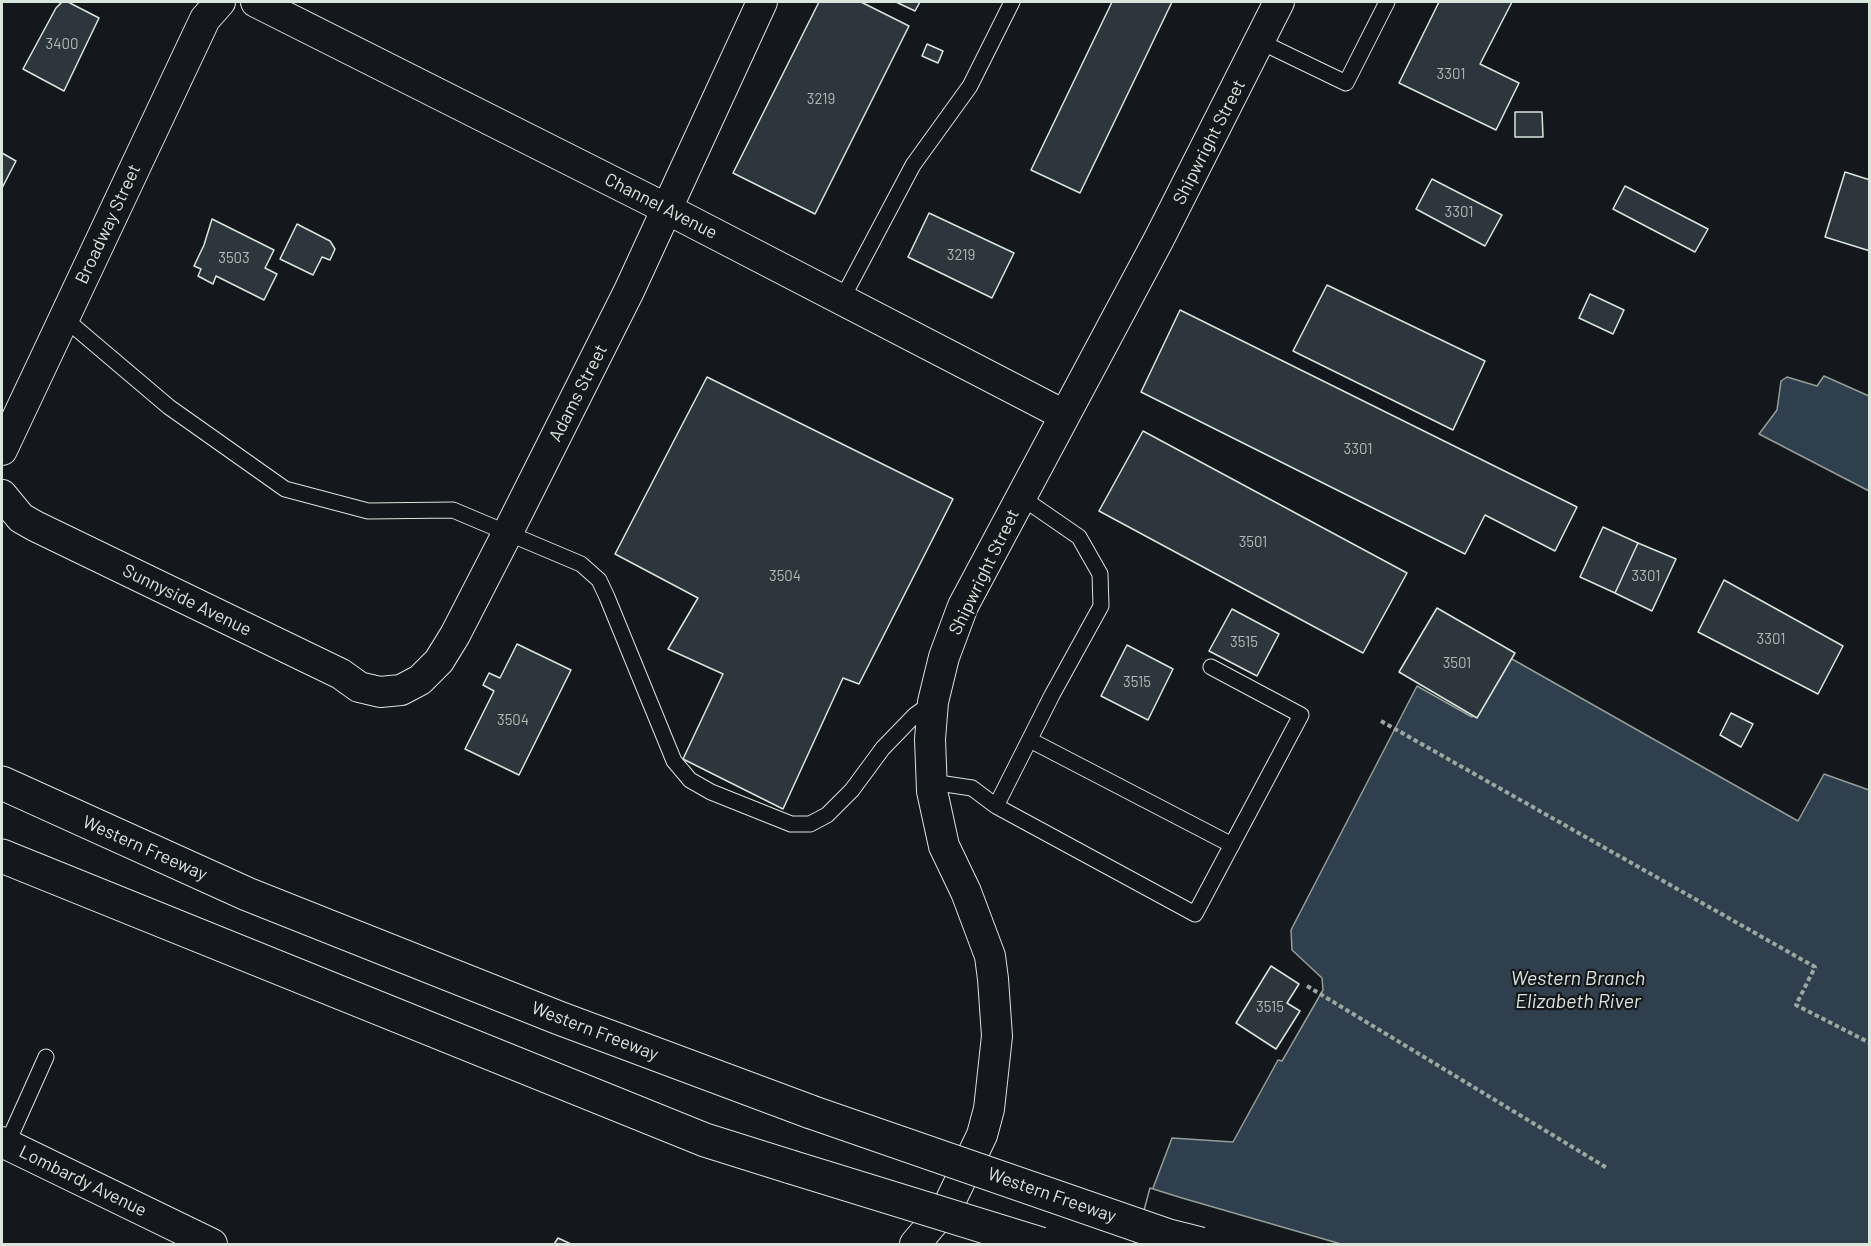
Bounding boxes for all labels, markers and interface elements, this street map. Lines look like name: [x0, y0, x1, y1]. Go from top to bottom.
house number: 3400: [46, 35, 78, 53]
house number: 3301: [1437, 65, 1465, 83]
street label: Shipwright Street: [1168, 76, 1250, 208]
house number: 3219: [807, 90, 835, 108]
street label: Broadway Street: [71, 161, 145, 287]
street label: Channel Avenue: [601, 168, 721, 244]
house number: 3301: [1445, 203, 1473, 221]
house number: 3219: [947, 246, 975, 264]
house number: 3503: [218, 249, 250, 267]
street label: Adams Street: [544, 341, 612, 445]
house number: 3301: [1344, 440, 1372, 458]
street label: Shipwright Street: [944, 506, 1024, 638]
house number: 3501: [1239, 533, 1267, 551]
street label: Sunnyside Avenue: [119, 559, 255, 641]
house number: 3504: [769, 567, 801, 585]
house number: 3301: [1632, 567, 1660, 585]
house number: 3301: [1757, 630, 1785, 648]
house number: 3515: [1230, 633, 1258, 651]
house number: 3501: [1443, 654, 1471, 672]
house number: 3515: [1123, 673, 1151, 691]
house number: 3504: [497, 711, 529, 729]
street label: Western Freeway: [79, 811, 211, 885]
water label: Western Branch Elizabeth River: [1511, 966, 1645, 1013]
street label: Western Freeway: [528, 997, 662, 1065]
house number: 3515: [1256, 998, 1284, 1016]
street label: Lombardy Avenue: [16, 1141, 150, 1221]
street label: Western Freeway: [985, 1163, 1119, 1227]

